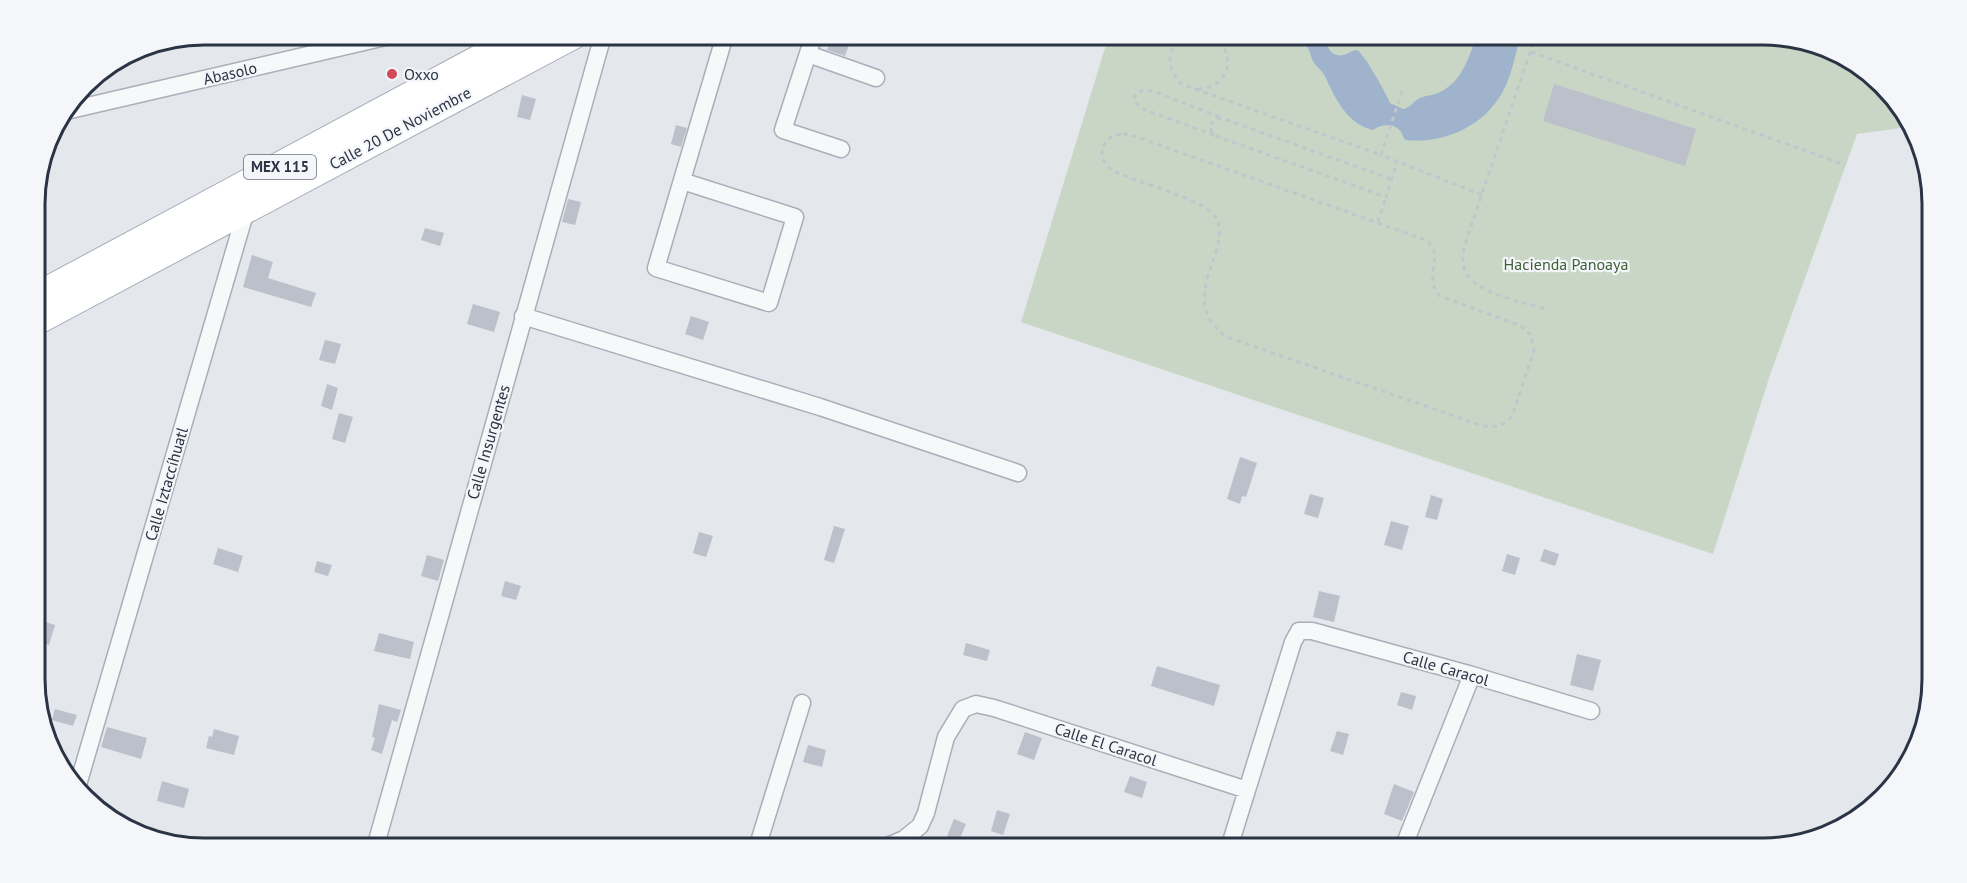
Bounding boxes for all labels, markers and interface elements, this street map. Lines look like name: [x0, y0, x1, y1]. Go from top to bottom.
street label: Abasolo: [201, 57, 259, 89]
place label: Oxxo: [404, 64, 439, 84]
marker: Oxxo: [385, 67, 399, 81]
street label: Calle 20 De Noviembre: [326, 82, 474, 174]
road number: MEX 115: [244, 155, 316, 179]
park label: Hacienda Panoaya: [1504, 254, 1628, 274]
street label: Calle Insurgentes: [462, 382, 514, 502]
street label: Calle Iztaccíhuatl: [140, 424, 192, 543]
street label: Calle Caracol: [1401, 646, 1492, 690]
street label: Calle El Caracol: [1052, 718, 1160, 770]

